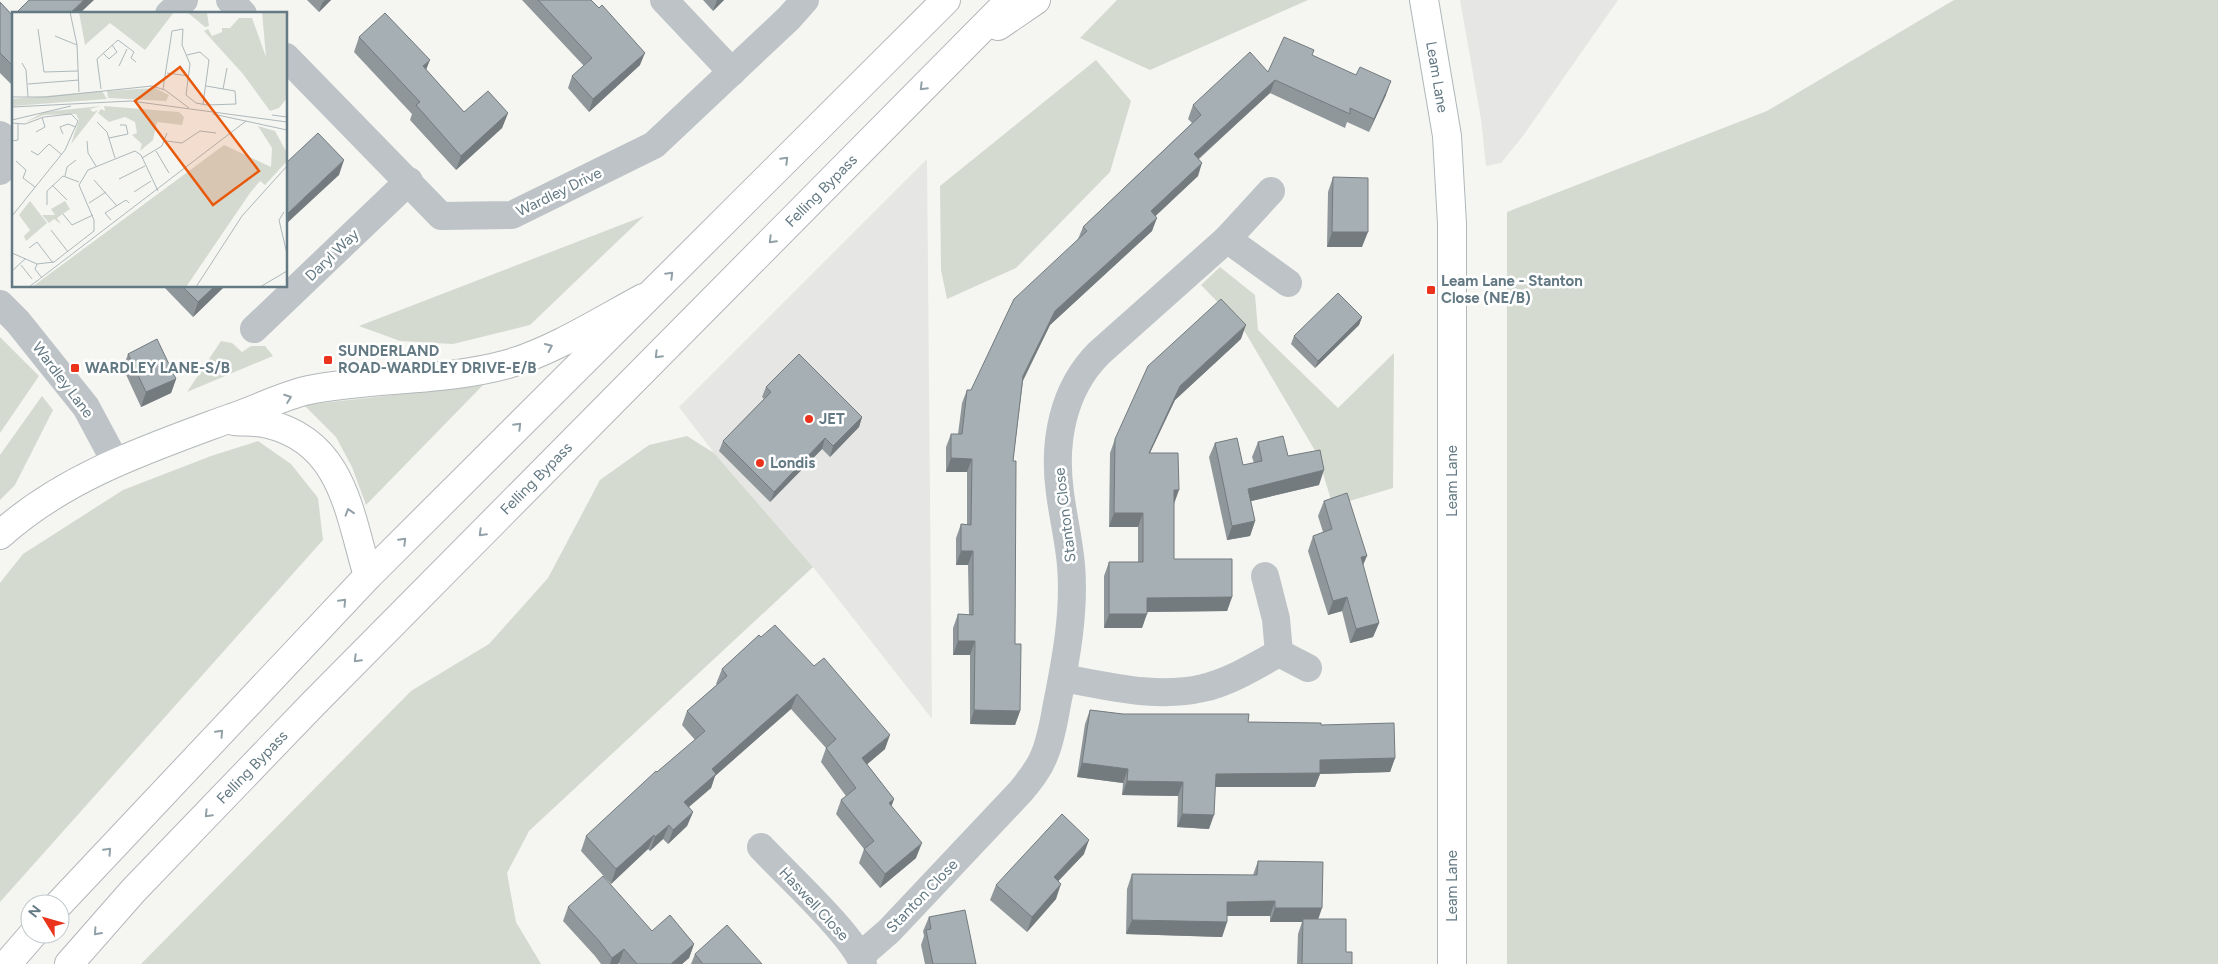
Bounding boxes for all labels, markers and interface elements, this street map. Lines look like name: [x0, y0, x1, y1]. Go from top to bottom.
inset map: [12, 12, 288, 288]
street label: Leam Lane: [1422, 40, 1452, 114]
one-way arrow: [920, 82, 929, 91]
street label: Felling Bypass: [781, 151, 861, 231]
one-way arrow: [780, 157, 789, 166]
street label: Wardley Drive: [513, 164, 605, 220]
street label: Daryl Way: [302, 225, 362, 285]
one-way arrow: [769, 234, 778, 243]
one-way arrow: [665, 271, 674, 280]
place label: Leam Lane - Stanton Close (NE/B): [1441, 272, 1583, 307]
marker: Leam Lane - Stanton Close (NE/B): [1425, 284, 1437, 296]
street label: Wardley Lane: [29, 339, 97, 421]
place label: SUNDERLAND ROAD-WARDLEY DRIVE-E/B: [338, 342, 536, 377]
one-way arrow: [544, 343, 553, 353]
one-way arrow: [654, 350, 663, 359]
marker: SUNDERLAND ROAD-WARDLEY DRIVE-E/B: [322, 354, 334, 366]
place label: WARDLEY LANE-S/B: [85, 359, 230, 377]
marker: WARDLEY LANE-S/B: [69, 362, 81, 374]
one-way arrow: [283, 394, 292, 404]
place label: JET: [819, 410, 845, 428]
marker: JET: [803, 413, 815, 425]
one-way arrow: [512, 423, 521, 432]
street label: Felling Bypass: [497, 438, 576, 519]
street label: Leam Lane: [1443, 445, 1461, 517]
place label: Londis: [770, 454, 815, 472]
marker: Londis: [754, 457, 766, 469]
street label: Stanton Close: [1050, 467, 1080, 563]
one-way arrow: [345, 509, 355, 517]
one-way arrow: [479, 527, 488, 536]
one-way arrow: [397, 538, 406, 547]
one-way arrow: [337, 599, 346, 608]
one-way arrow: [354, 653, 363, 662]
street label: Felling Bypass: [213, 727, 292, 808]
one-way arrow: [214, 730, 223, 739]
one-way arrow: [205, 808, 214, 817]
one-way arrow: [102, 848, 111, 857]
street label: Leam Lane: [1443, 850, 1461, 922]
street label: Stanton Close: [882, 855, 962, 937]
street label: Haswell Close: [775, 863, 853, 945]
north arrow: [20, 894, 70, 944]
text: N: [25, 902, 45, 921]
one-way arrow: [94, 927, 103, 936]

